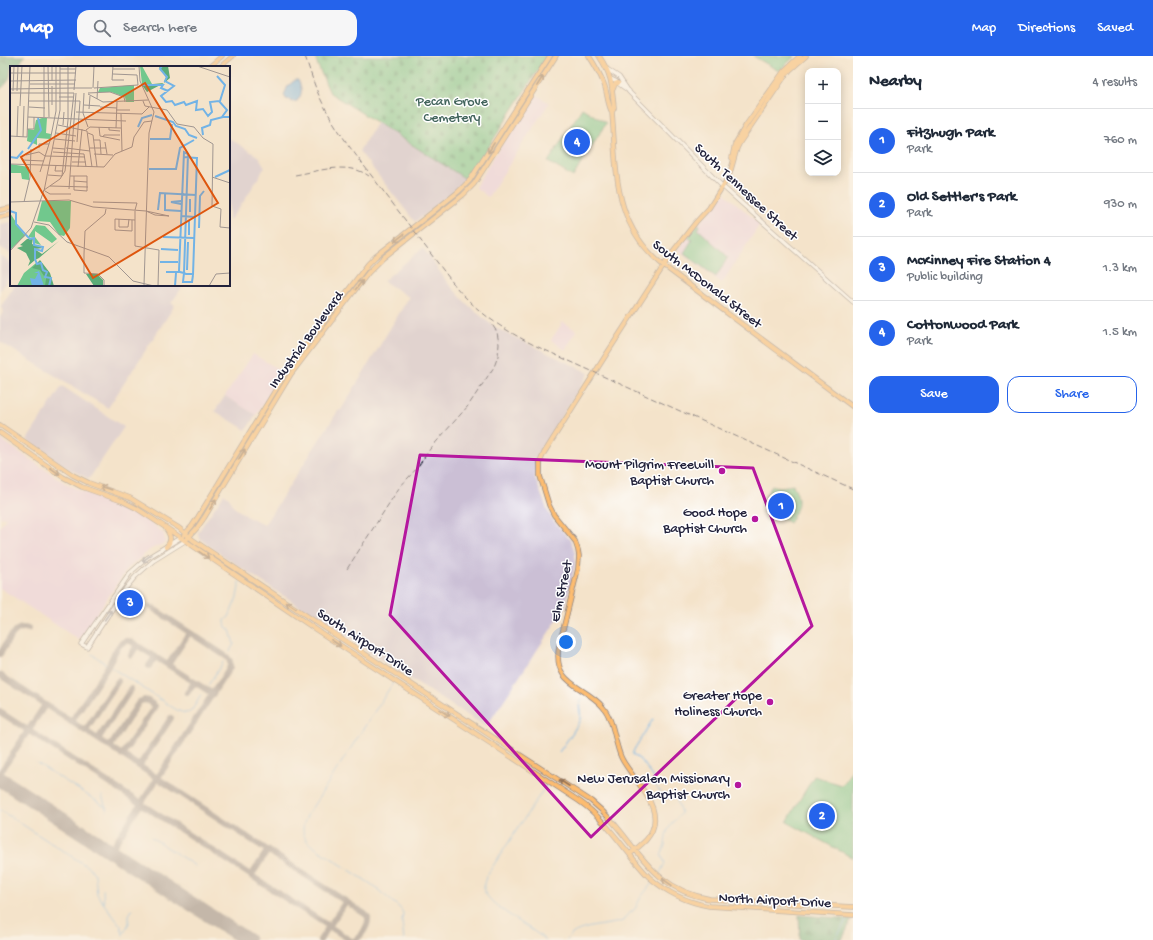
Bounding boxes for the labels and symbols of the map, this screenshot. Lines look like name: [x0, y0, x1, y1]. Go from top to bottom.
inset map: [10, 66, 230, 286]
one-way arrow: [537, 75, 545, 87]
park label: Pecan Grove Cemetery: [415, 94, 489, 127]
pin: 4: [564, 127, 590, 157]
street label: South Tennessee Street: [690, 140, 802, 246]
one-way arrow: [487, 142, 495, 153]
one-way arrow: [394, 234, 405, 242]
street label: South McDonald Street: [648, 237, 766, 334]
one-way arrow: [355, 279, 363, 290]
street label: Industrial Boulevard: [266, 287, 349, 392]
one-way arrow: [239, 448, 247, 460]
place label: Mount Pilgrim Freewill Baptist Church: [585, 457, 714, 490]
marker: Mount Pilgrim Freewill Baptist Church: [717, 466, 727, 476]
one-way arrow: [49, 467, 60, 475]
one-way arrow: [99, 484, 112, 491]
pin: 1: [768, 491, 794, 521]
one-way arrow: [209, 498, 217, 510]
place label: Good Hope Baptist Church: [662, 505, 748, 538]
marker: Good Hope Baptist Church: [750, 514, 760, 524]
one-way arrow: [199, 551, 210, 559]
one-way arrow: [142, 554, 153, 562]
street label: Elm Street: [548, 558, 578, 624]
pin: 3: [117, 588, 143, 618]
one-way arrow: [286, 601, 297, 609]
street label: South Airport Drive: [313, 606, 417, 681]
one-way arrow: [105, 609, 113, 621]
your location: [556, 632, 576, 652]
one-way arrow: [330, 639, 341, 647]
place label: Greater Hope Holiness Church: [674, 688, 763, 721]
marker: Greater Hope Holiness Church: [765, 697, 775, 707]
one-way arrow: [439, 710, 451, 718]
place label: New Jerusalem Missionary Baptist Church: [577, 771, 730, 804]
one-way arrow: [559, 779, 570, 787]
marker: New Jerusalem Missionary Baptist Church: [733, 780, 743, 790]
pin: 2: [809, 801, 835, 831]
one-way arrow: [662, 878, 673, 886]
street label: North Airport Drive: [718, 890, 832, 913]

